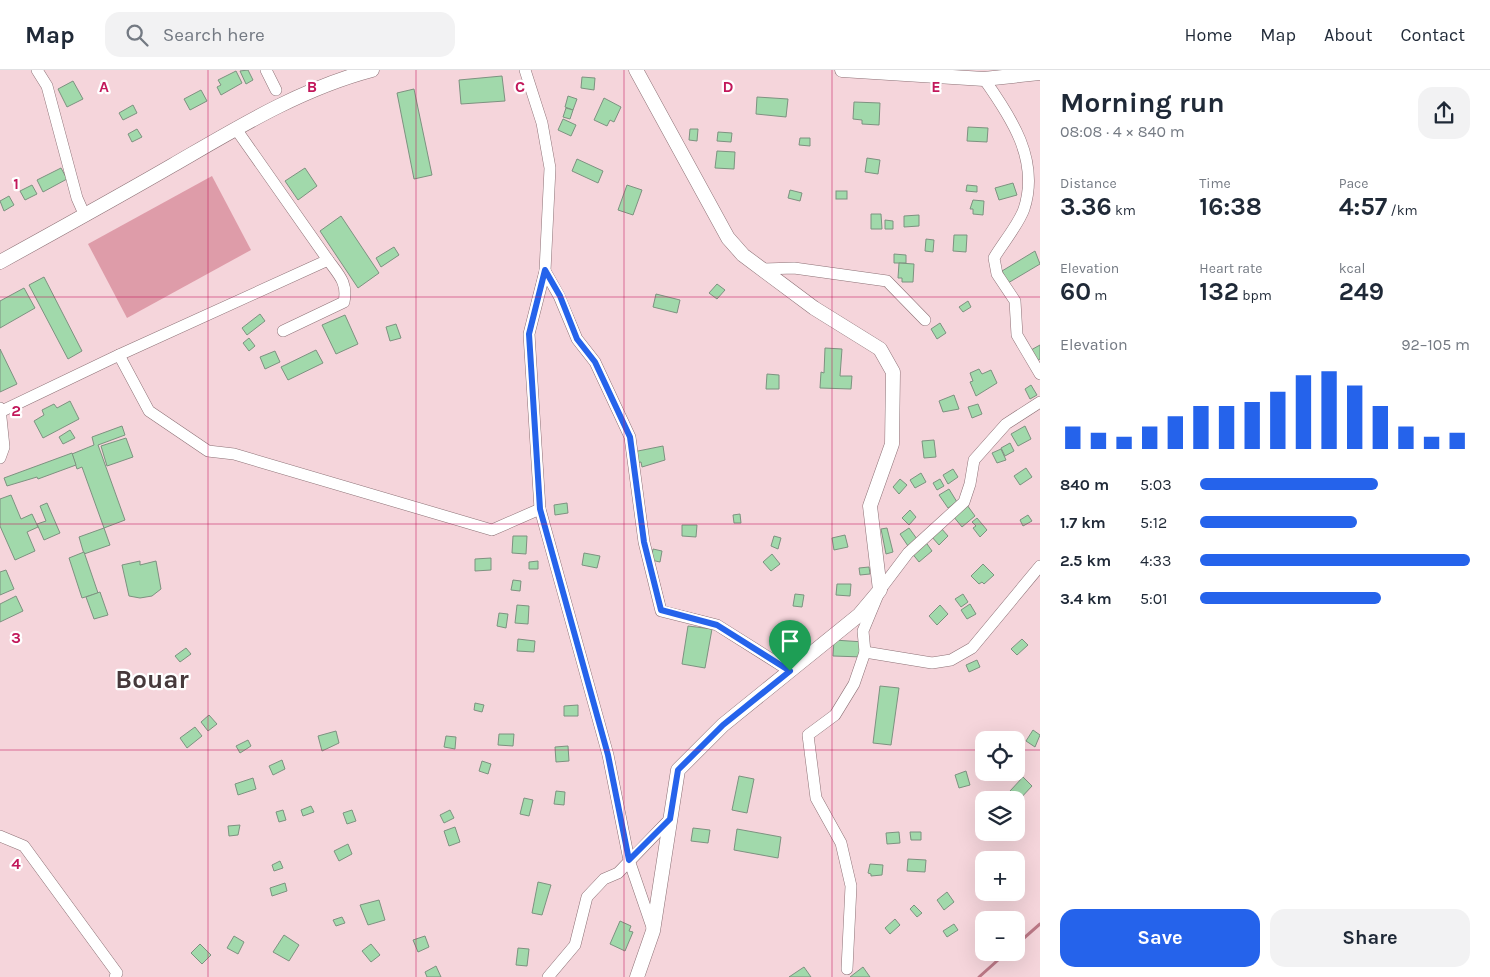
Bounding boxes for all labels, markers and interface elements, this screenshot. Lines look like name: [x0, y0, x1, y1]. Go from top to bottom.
search box: [105, 12, 455, 57]
text: Map: [25, 21, 75, 49]
icon: search: [123, 21, 151, 49]
text: Search here: [163, 24, 265, 46]
text: Home: [1184, 24, 1232, 46]
text: Map: [1260, 24, 1296, 46]
text: About: [1324, 24, 1373, 46]
text: Contact: [1401, 24, 1465, 46]
text: A: [99, 77, 109, 96]
text: B: [307, 77, 317, 96]
text: C: [515, 77, 525, 96]
text: D: [723, 77, 734, 96]
text: E: [931, 77, 941, 96]
text: Morning run: [1060, 86, 1225, 119]
button: share: [1418, 87, 1470, 139]
text: 08:08 · 4 × 840 m: [1060, 122, 1185, 141]
text: 1: [13, 174, 19, 193]
text: Distance: [1060, 175, 1117, 192]
text: Time: [1199, 175, 1231, 192]
text: Pace: [1339, 175, 1369, 192]
text: 3.36: [1060, 192, 1112, 221]
text: 16:38: [1199, 192, 1262, 221]
text: 4:57: [1339, 192, 1387, 221]
text: km: [1112, 202, 1136, 219]
text: /km: [1387, 202, 1418, 219]
text: Elevation: [1060, 260, 1119, 277]
text: Heart rate: [1199, 260, 1262, 277]
text: kcal: [1339, 260, 1365, 277]
text: 60: [1060, 277, 1091, 306]
text: 132: [1199, 277, 1239, 306]
text: 249: [1339, 277, 1384, 306]
text: m: [1091, 287, 1107, 304]
text: bpm: [1239, 287, 1272, 304]
text: Elevation: [1060, 335, 1128, 354]
text: 92–105 m: [1401, 335, 1470, 354]
text: 2: [11, 401, 21, 420]
text: 840 m: [1060, 475, 1109, 494]
text: 5:03: [1140, 475, 1172, 494]
text: 1.7 km: [1060, 513, 1106, 532]
text: 5:12: [1140, 513, 1167, 532]
text: 2.5 km: [1060, 551, 1111, 570]
text: 4:33: [1140, 551, 1172, 570]
text: 3.4 km: [1060, 589, 1112, 608]
text: 5:01: [1140, 589, 1168, 608]
pin: [769, 620, 811, 671]
icon: arrive: [776, 627, 804, 655]
text: 3: [11, 628, 21, 647]
district label: Bouar: [115, 664, 189, 695]
map controls: [975, 731, 1025, 961]
button: locate: [975, 731, 1025, 781]
button: layers: [975, 791, 1025, 841]
button: +: [975, 851, 1025, 901]
text: 4: [11, 854, 21, 873]
button: Save: [1060, 909, 1260, 967]
button: Share: [1270, 909, 1470, 967]
button: −: [975, 911, 1025, 961]

